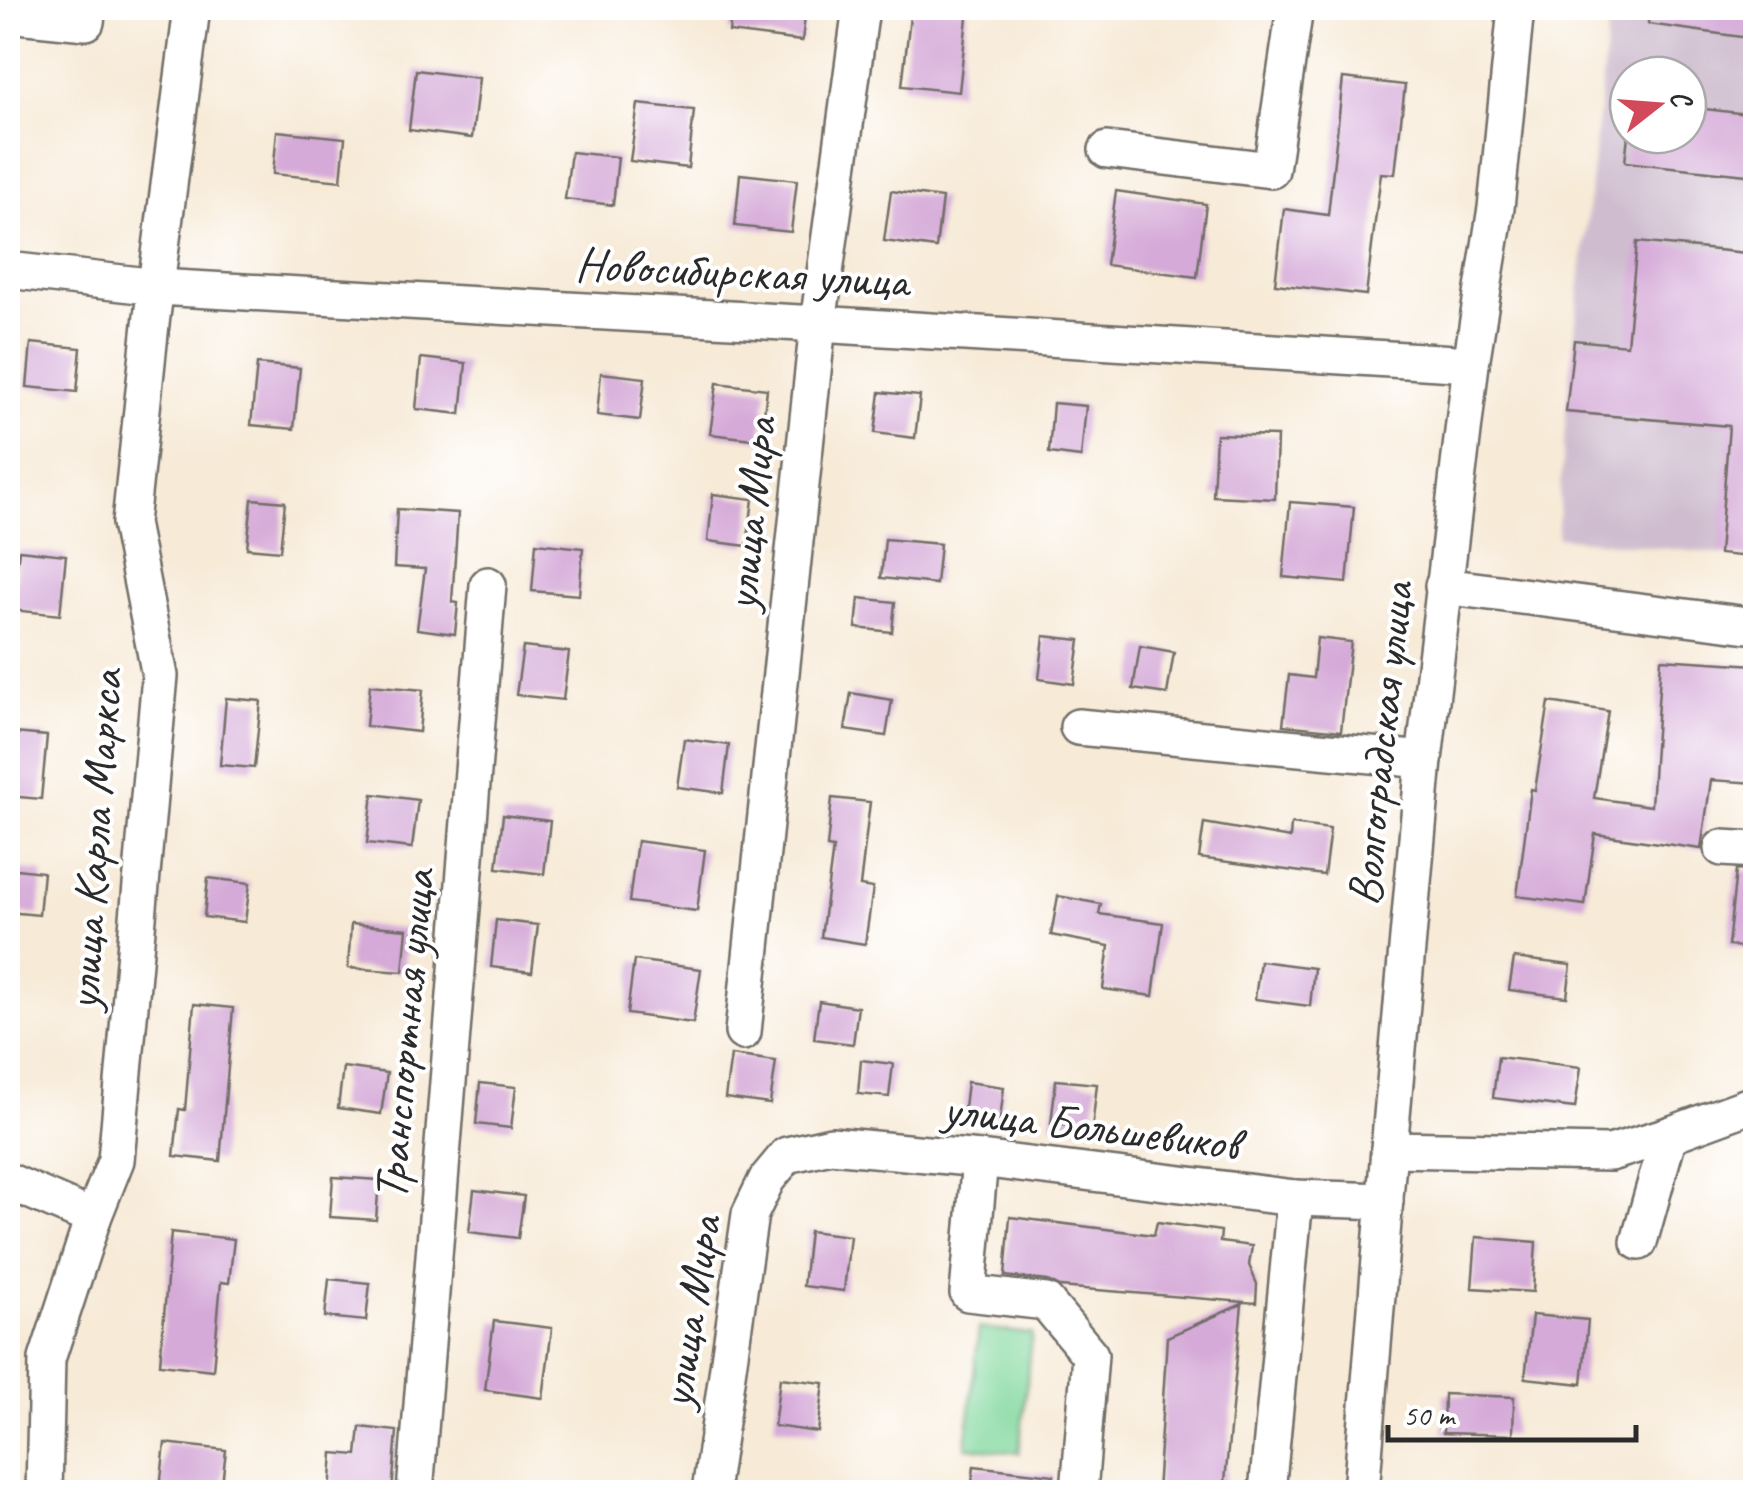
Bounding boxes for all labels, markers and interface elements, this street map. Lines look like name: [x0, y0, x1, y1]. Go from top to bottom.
north arrow: [1608, 55, 1708, 155]
text: С: [1663, 86, 1701, 113]
street label: Новосибирская улица: [574, 233, 914, 311]
street label: улица Мира: [710, 412, 790, 616]
street label: Волгоградская улица: [1333, 577, 1427, 909]
street label: улица Карла Маркса: [52, 665, 136, 1015]
street label: Транспортная улица: [360, 864, 449, 1203]
street label: улица Большевиков: [937, 1078, 1250, 1175]
street label: улица Мира: [645, 1209, 735, 1415]
scale bar: [1388, 1380, 1636, 1442]
text: 50 m: [1403, 1396, 1456, 1434]

